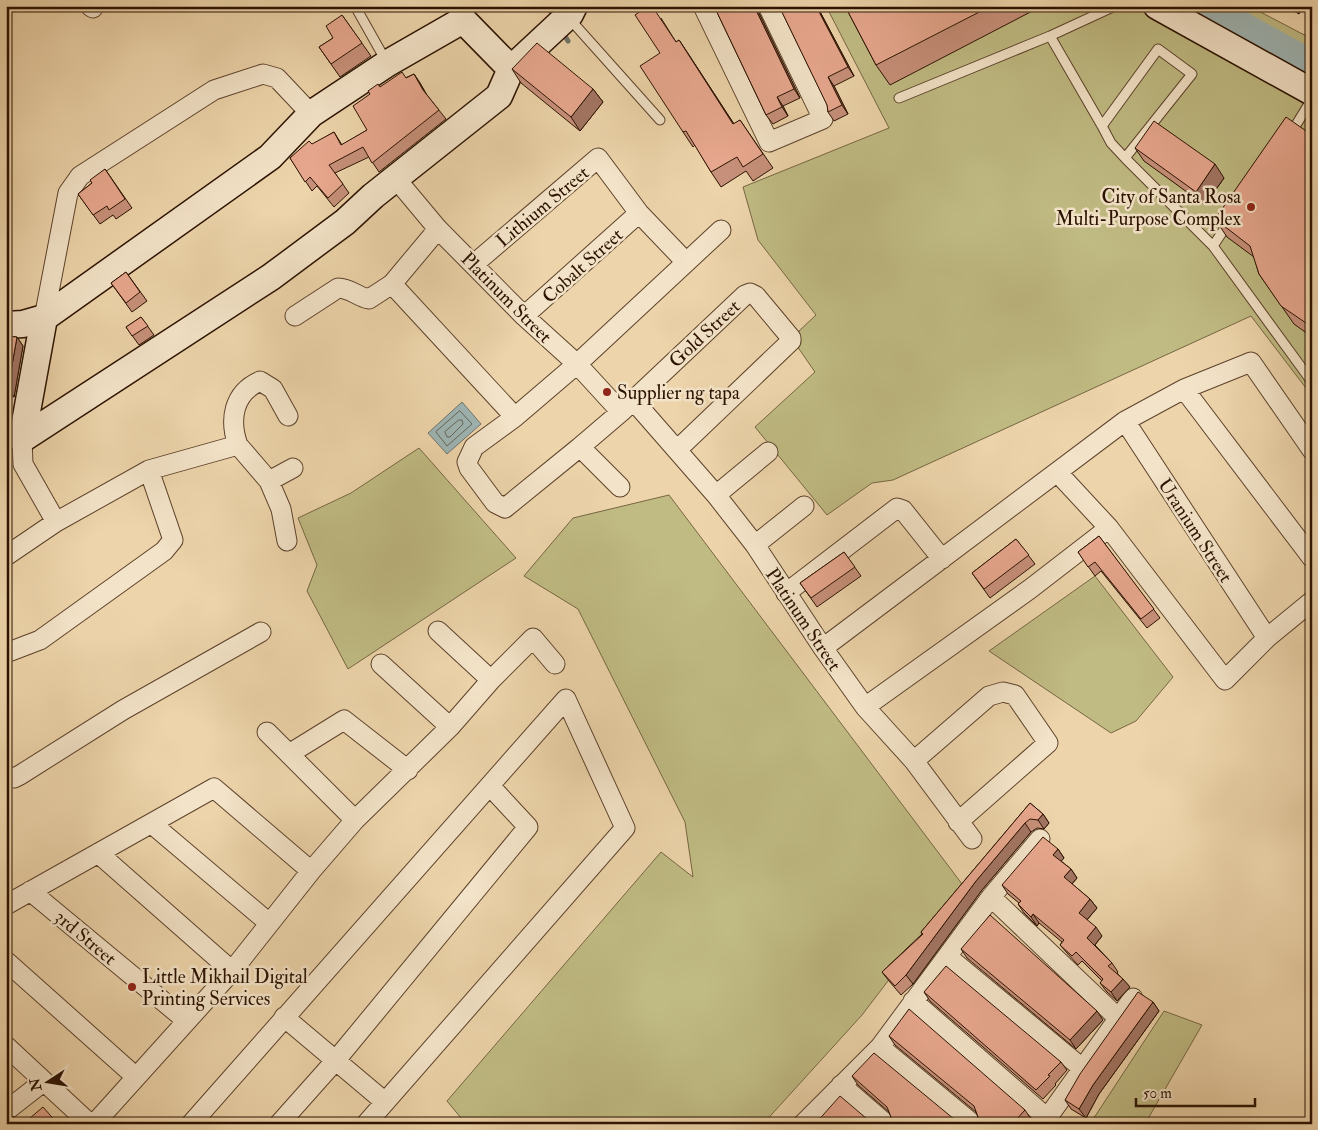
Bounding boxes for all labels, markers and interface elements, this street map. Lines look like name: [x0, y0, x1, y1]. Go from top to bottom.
street label: Lithium Street: [491, 161, 594, 253]
place label: City of Santa Rosa Multi-Purpose Complex: [1055, 185, 1242, 232]
marker: City of Santa Rosa Multi-Purpose Complex: [1245, 201, 1257, 213]
street label: Cobalt Street: [537, 223, 628, 308]
street label: Platinum Street: [456, 247, 557, 348]
street label: Gold Street: [664, 295, 745, 373]
place label: Supplier ng tapa: [617, 381, 740, 406]
marker: Supplier ng tapa: [601, 386, 613, 398]
street label: Uranium Street: [1153, 474, 1238, 587]
street label: Platinum Street: [760, 564, 846, 676]
street label: 3rd Street: [50, 905, 121, 971]
place label: Little Mikhail Digital Printing Services: [142, 965, 308, 1011]
marker: Little Mikhail Digital Printing Services: [126, 981, 138, 993]
north arrow: [22, 1058, 72, 1108]
scale bar: [1136, 1075, 1254, 1107]
text: N: [26, 1076, 46, 1093]
text: 50 m: [1143, 1084, 1172, 1103]

